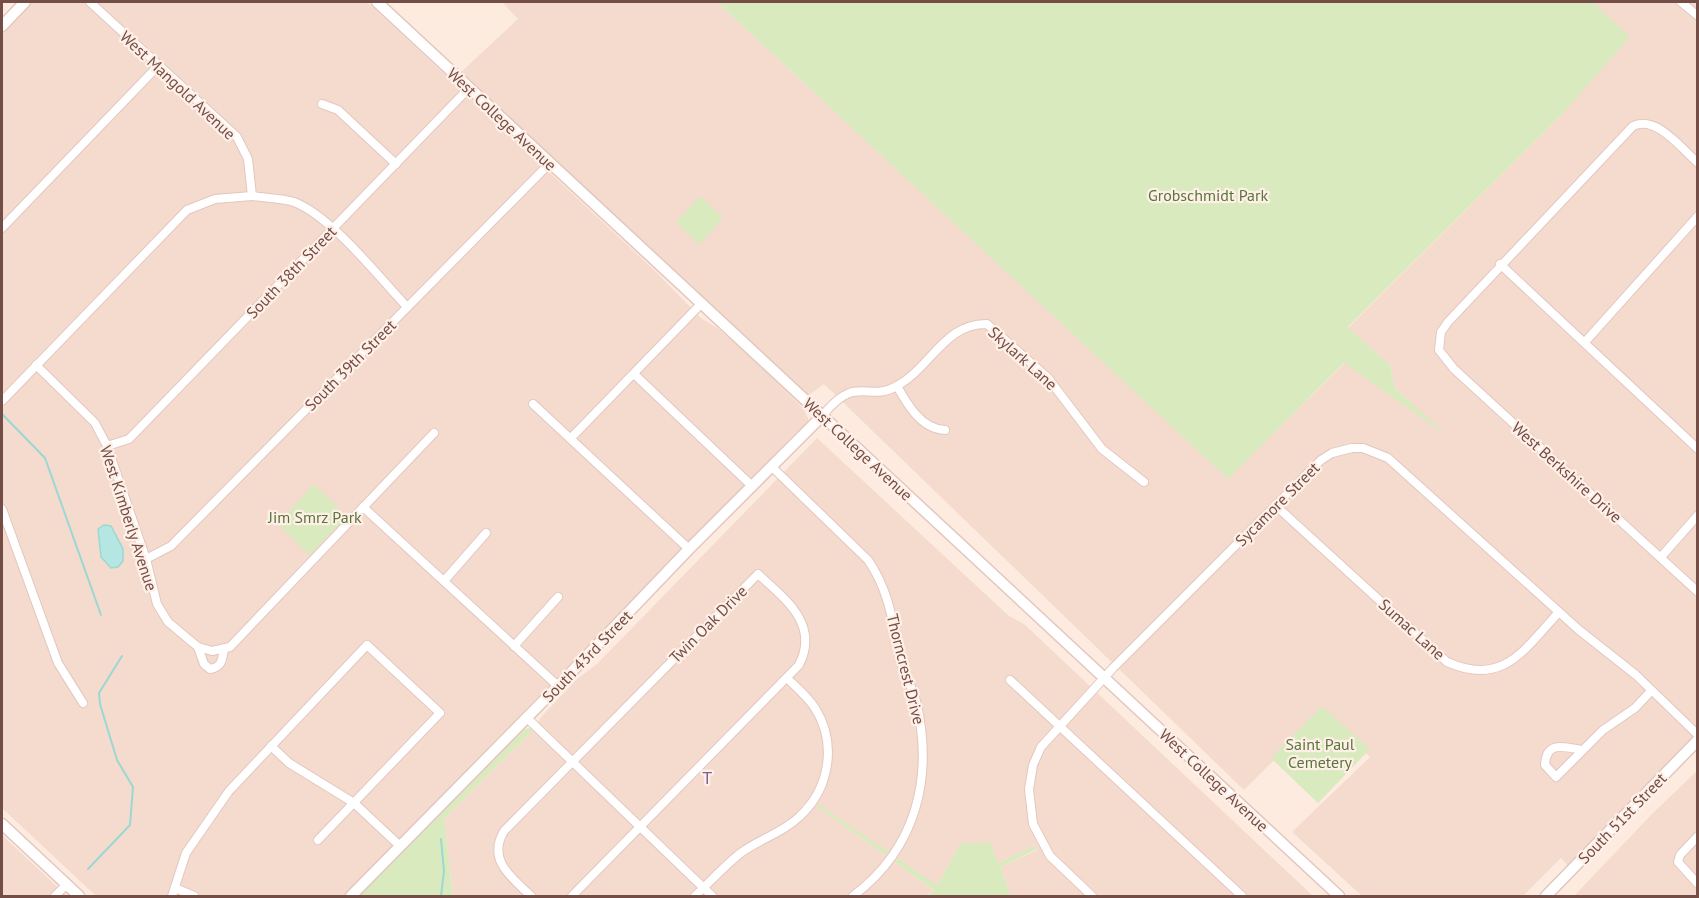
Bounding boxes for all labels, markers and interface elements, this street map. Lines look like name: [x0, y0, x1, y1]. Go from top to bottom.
street label: West Mangold Avenue: [116, 26, 240, 144]
street label: West College Avenue: [443, 63, 561, 175]
park label: Grobschmidt Park: [1148, 185, 1268, 205]
street label: South 38th Street: [242, 221, 341, 322]
street label: South 39th Street: [300, 315, 400, 415]
street label: Skylark Lane: [984, 322, 1062, 394]
street label: West College Avenue: [799, 393, 917, 505]
street label: West Berkshire Drive: [1508, 417, 1626, 527]
street label: West Kimberly Avenue: [96, 443, 162, 593]
street label: Sycamore Street: [1231, 457, 1324, 550]
park label: Jim Smrz Park: [267, 507, 362, 527]
street label: Twin Oak Drive: [665, 581, 751, 667]
street label: Sumac Lane: [1375, 594, 1449, 664]
street label: South 43rd Street: [538, 605, 637, 706]
street label: Thorncrest Drive: [883, 612, 929, 726]
street label: West College Avenue: [1155, 724, 1273, 836]
park label: Saint Paul Cemetery: [1286, 734, 1355, 772]
district label: T: [702, 766, 714, 789]
street label: South 51st Street: [1574, 768, 1671, 868]

